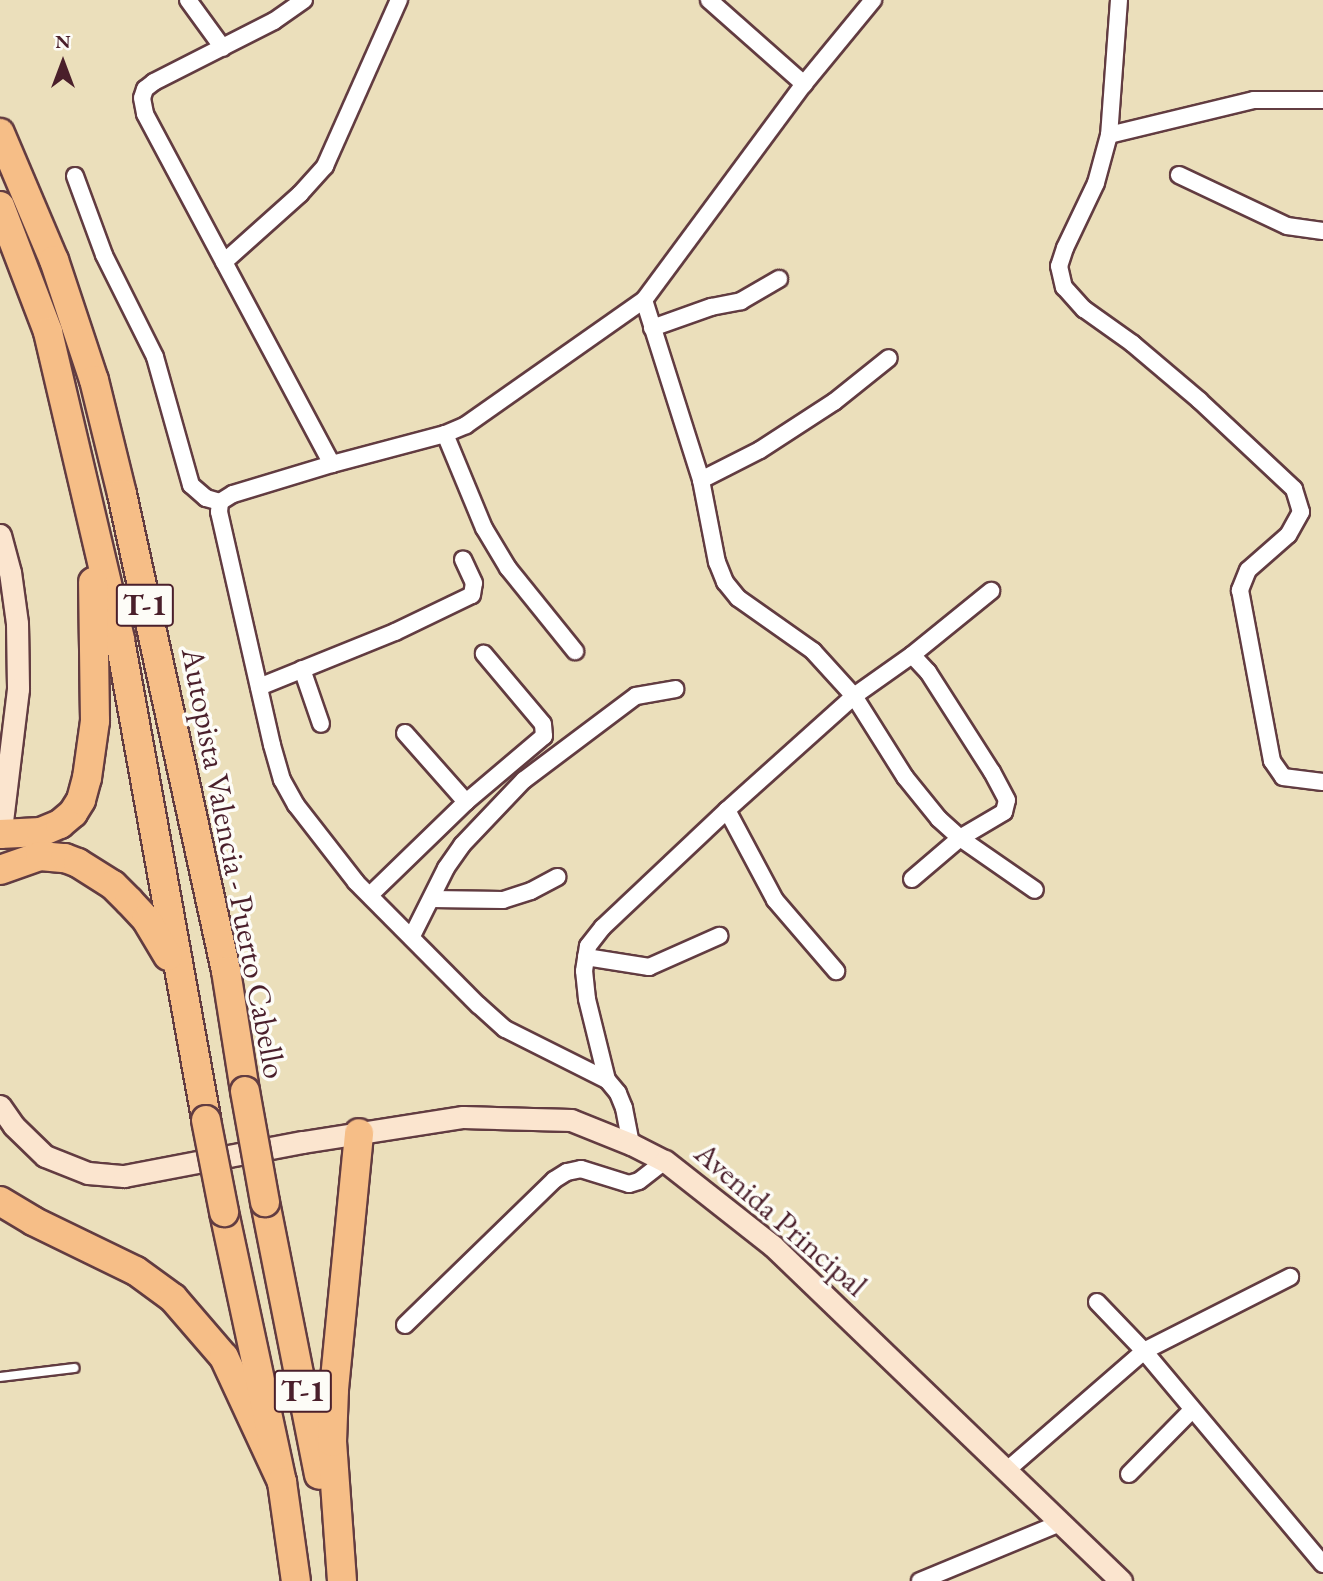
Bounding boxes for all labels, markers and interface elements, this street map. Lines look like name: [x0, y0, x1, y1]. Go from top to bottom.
north arrow: [28, 28, 98, 98]
text: N: [55, 29, 71, 54]
road number: T-1: [115, 578, 175, 632]
street label: Autopista Valencia - Puerto Cabello: [173, 644, 295, 1082]
street label: Avenida Principal: [687, 1134, 875, 1304]
road number: T-1: [273, 1364, 333, 1418]

